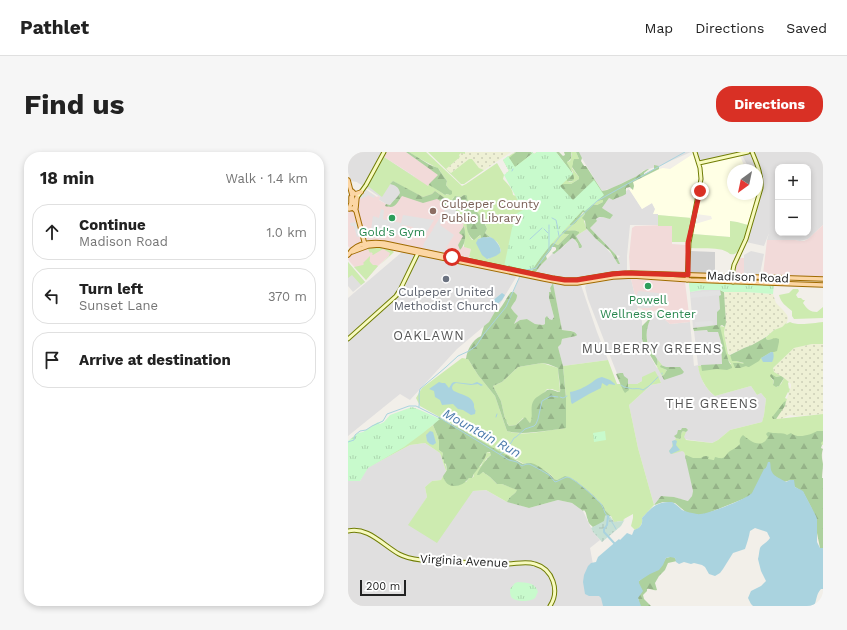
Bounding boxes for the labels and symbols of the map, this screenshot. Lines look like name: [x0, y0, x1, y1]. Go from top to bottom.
north arrow: [727, 164, 763, 200]
route end: [691, 182, 709, 200]
place label: Culpeper County Public Library: [441, 197, 540, 225]
marker: Culpeper County Public Library: [428, 206, 438, 216]
marker: Gold's Gym: [387, 213, 397, 223]
place label: Gold's Gym: [359, 225, 425, 239]
route start: [443, 248, 461, 266]
street label: Madison Road: [707, 269, 789, 285]
marker: Culpeper United Methodist Church: [441, 274, 451, 284]
marker: Powell Wellness Center: [643, 281, 653, 291]
place label: Culpeper United Methodist Church: [394, 285, 498, 313]
place label: Powell Wellness Center: [600, 293, 696, 321]
district label: OAKLAWN: [393, 328, 465, 343]
district label: MULBERRY GREENS: [582, 341, 722, 356]
district label: THE GREENS: [666, 396, 758, 411]
water label: Mountain Run: [441, 405, 524, 461]
street label: Virginia Avenue: [420, 552, 509, 570]
scale bar: [360, 578, 406, 597]

